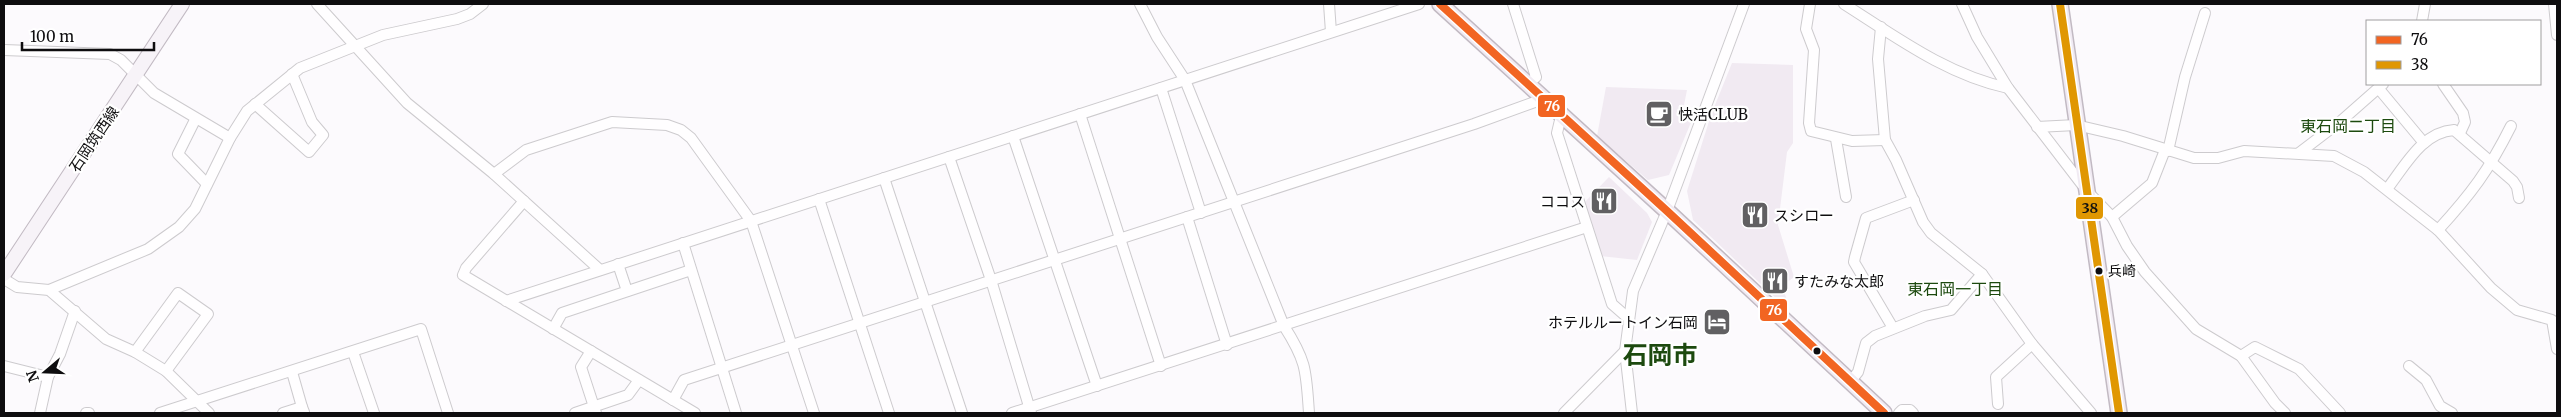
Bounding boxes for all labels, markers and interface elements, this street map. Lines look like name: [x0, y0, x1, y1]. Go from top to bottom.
scale bar: [22, 20, 155, 52]
legend: [2366, 20, 2541, 85]
text: 100 m: [30, 27, 74, 46]
text: 76: [2411, 30, 2428, 49]
text: 38: [2411, 55, 2428, 74]
line badge: 76: [1537, 94, 1566, 118]
text: 76: [1544, 97, 1560, 115]
cafe icon: 快活CLUB: [1644, 99, 1674, 129]
street label: 石岡筑西線: [65, 103, 123, 175]
place label: 快活CLUB: [1678, 105, 1748, 124]
district label: 東石岡二丁目: [2300, 116, 2396, 136]
restaurant icon: ココス: [1589, 186, 1619, 216]
place label: ココス: [1540, 192, 1585, 211]
line badge: 38: [2075, 196, 2104, 220]
text: 38: [2082, 199, 2099, 217]
restaurant icon: スシロー: [1740, 200, 1770, 230]
place label: スシロー: [1774, 206, 1834, 225]
place label: 兵崎: [2108, 262, 2136, 280]
restaurant icon: すたみな太郎: [1760, 266, 1790, 296]
marker: 兵崎: [2094, 266, 2104, 276]
place label: すたみな太郎: [1794, 272, 1884, 291]
district label: 東石岡一丁目: [1907, 279, 2003, 299]
line badge: 76: [1759, 298, 1788, 322]
text: 76: [1766, 301, 1782, 319]
hotel icon: ホテルルートイン石岡: [1702, 307, 1732, 337]
place label: ホテルルートイン石岡: [1548, 313, 1698, 332]
district label: 石岡市: [1622, 339, 1698, 371]
unlabelled marker: [1812, 346, 1822, 356]
north arrow: [20, 347, 70, 397]
text: N: [22, 368, 43, 384]

